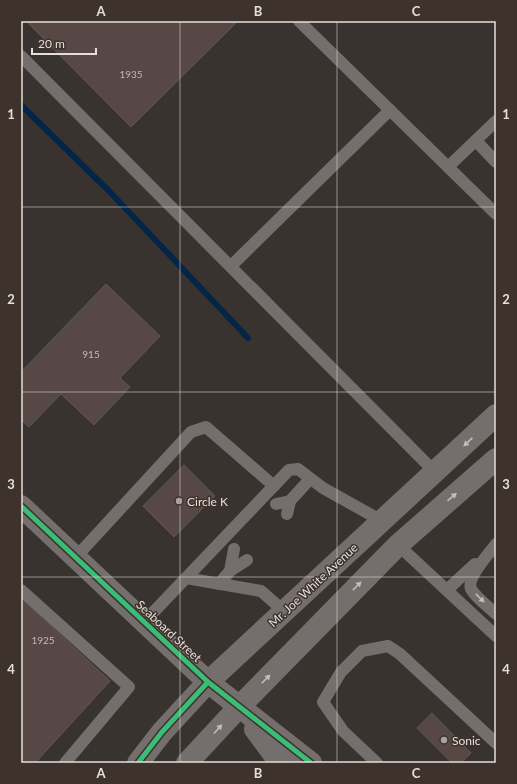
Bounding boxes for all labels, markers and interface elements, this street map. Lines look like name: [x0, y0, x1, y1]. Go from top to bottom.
text: A: [95, 3, 106, 19]
text: B: [254, 3, 263, 19]
text: C: [412, 3, 421, 19]
scale bar: [32, 30, 96, 56]
text: 20 m: [38, 36, 65, 51]
house number: 1935: [119, 68, 143, 80]
text: 1: [7, 106, 15, 122]
text: 1: [502, 106, 510, 122]
text: 2: [7, 291, 15, 307]
text: 2: [502, 291, 510, 307]
house number: 915: [82, 348, 100, 360]
one-way arrow: [462, 437, 473, 446]
text: 3: [7, 476, 15, 492]
text: 3: [502, 476, 510, 492]
one-way arrow: [447, 493, 457, 502]
place label: Circle K: [187, 494, 228, 509]
marker: Circle K: [174, 496, 184, 506]
street label: Mr. Joe White Avenue: [265, 540, 361, 630]
one-way arrow: [352, 581, 362, 591]
one-way arrow: [475, 593, 485, 603]
street label: Seaboard Street: [133, 597, 205, 666]
house number: 1925: [31, 634, 55, 646]
text: 4: [7, 661, 15, 677]
text: 4: [502, 661, 510, 677]
one-way arrow: [261, 674, 271, 684]
one-way arrow: [214, 724, 223, 734]
place label: Sonic: [452, 733, 481, 748]
marker: Sonic: [439, 735, 449, 745]
text: A: [95, 765, 106, 781]
text: B: [254, 765, 263, 781]
text: C: [412, 765, 421, 781]

